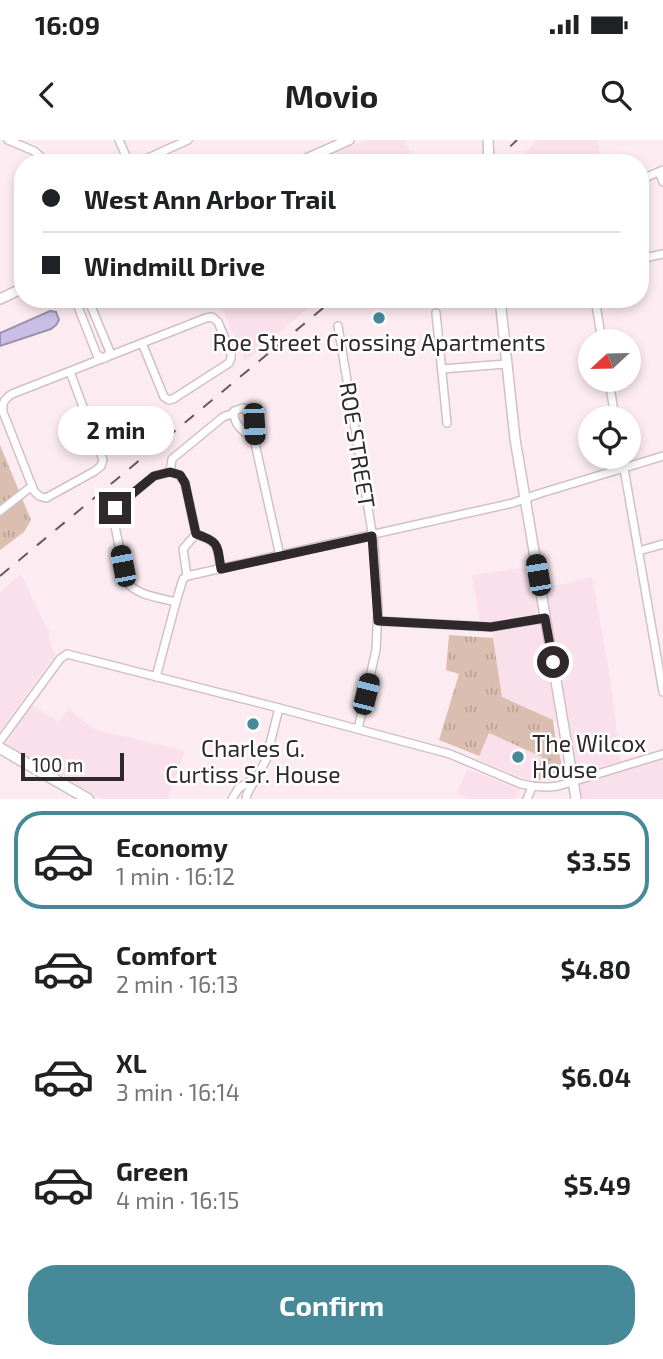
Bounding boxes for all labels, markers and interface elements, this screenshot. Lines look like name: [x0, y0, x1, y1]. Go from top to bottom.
text: 16:09: [35, 9, 100, 40]
icon: back: [28, 76, 66, 114]
text: Movio: [285, 76, 378, 114]
icon: search: [597, 76, 635, 114]
text: West Ann Arbor Trail: [84, 183, 336, 214]
text: Windmill Drive: [84, 250, 265, 281]
marker: Roe Street Crossing Apartments: [371, 310, 387, 326]
place label: Roe Street Crossing Apartments: [212, 328, 546, 356]
north arrow: [578, 329, 640, 392]
map controls: [578, 329, 641, 469]
street label: ROE STREET: [334, 380, 382, 510]
car: [243, 402, 266, 446]
callout: 2 min: [57, 406, 173, 456]
button: locate: [578, 406, 641, 469]
text: 2 min: [87, 416, 145, 444]
route end: [99, 492, 131, 524]
car: [109, 543, 138, 589]
car: [525, 552, 552, 598]
route start: [537, 646, 569, 678]
car: [351, 671, 382, 717]
marker: Charles G. Curtiss Sr. House: [245, 716, 261, 732]
place label: The Wilcox House: [532, 729, 646, 783]
place label: Charles G. Curtiss Sr. House: [165, 734, 341, 788]
marker: The Wilcox House: [510, 749, 526, 765]
scale bar: [21, 750, 124, 782]
text: 100 m: [32, 753, 83, 776]
icon: car: [32, 829, 95, 892]
text: Economy: [116, 831, 228, 862]
text: $3.55: [566, 845, 631, 876]
text: 1 min · 16:12: [116, 862, 235, 890]
icon: car: [32, 937, 95, 1000]
text: Comfort: [116, 939, 217, 970]
text: $4.80: [560, 953, 631, 984]
text: 2 min · 16:13: [116, 970, 239, 998]
icon: car: [32, 1045, 95, 1108]
text: XL: [116, 1047, 147, 1078]
text: $6.04: [561, 1061, 631, 1092]
text: 3 min · 16:14: [116, 1078, 240, 1106]
icon: car: [32, 1153, 95, 1216]
text: Green: [116, 1155, 189, 1186]
text: $5.49: [563, 1169, 631, 1200]
text: 4 min · 16:15: [116, 1186, 239, 1214]
button: Confirm: [28, 1265, 635, 1345]

